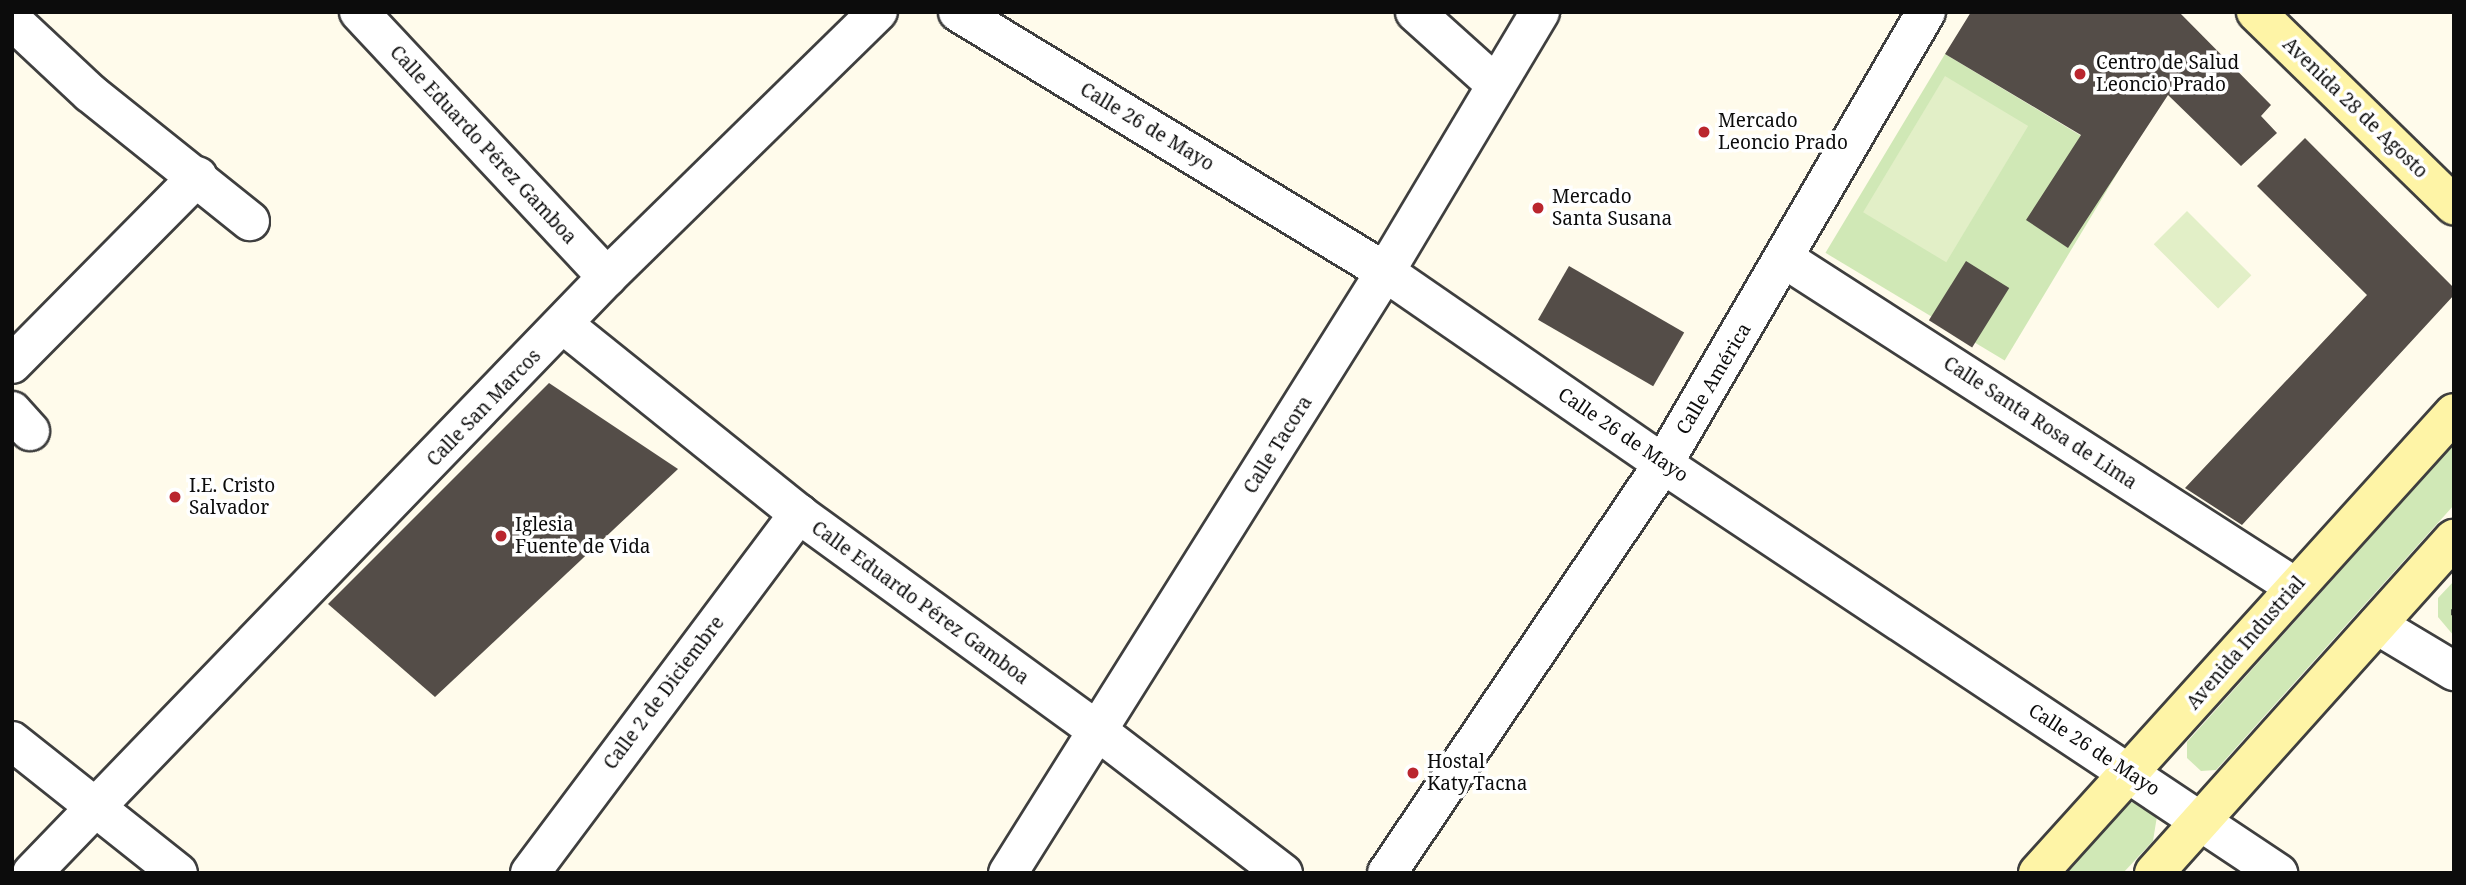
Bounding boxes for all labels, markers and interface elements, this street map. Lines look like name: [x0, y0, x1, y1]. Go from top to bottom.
street label: Avenida 28 de Agosto: [2278, 33, 2432, 183]
street label: Calle Eduardo Pérez Gamboa: [385, 41, 581, 249]
place label: Centro de Salud Leoncio Prado: [2096, 52, 2239, 96]
marker: Centro de Salud Leoncio Prado: [2070, 64, 2090, 84]
street label: Calle 26 de Mayo: [1076, 78, 1218, 176]
place label: Mercado Leoncio Prado: [1718, 110, 1848, 154]
marker: Mercado Leoncio Prado: [1696, 124, 1712, 140]
place label: Mercado Santa Susana: [1552, 186, 1672, 230]
marker: Mercado Santa Susana: [1530, 200, 1546, 216]
street label: Calle América: [1672, 319, 1756, 439]
street label: Calle San Marcos: [422, 345, 546, 471]
street label: Calle Santa Rosa de Lima: [1939, 352, 2141, 494]
street label: Calle 26 de Mayo: [1554, 383, 1692, 487]
street label: Calle Tacora: [1239, 392, 1317, 498]
place label: I.E. Cristo Salvador: [189, 475, 275, 519]
marker: I.E. Cristo Salvador: [167, 489, 183, 505]
place label: Iglesia Fuente de Vida: [515, 514, 651, 558]
street label: Calle Eduardo Pérez Gamboa: [807, 516, 1033, 690]
marker: Iglesia Fuente de Vida: [493, 528, 509, 544]
street label: Avenida Industrial: [2182, 572, 2310, 714]
street label: Calle 2 de Diciembre: [599, 612, 729, 774]
street label: Calle 26 de Mayo: [2024, 699, 2164, 801]
place label: Hostal Katy Tacna: [1427, 751, 1527, 795]
marker: Hostal Katy Tacna: [1405, 765, 1421, 781]

